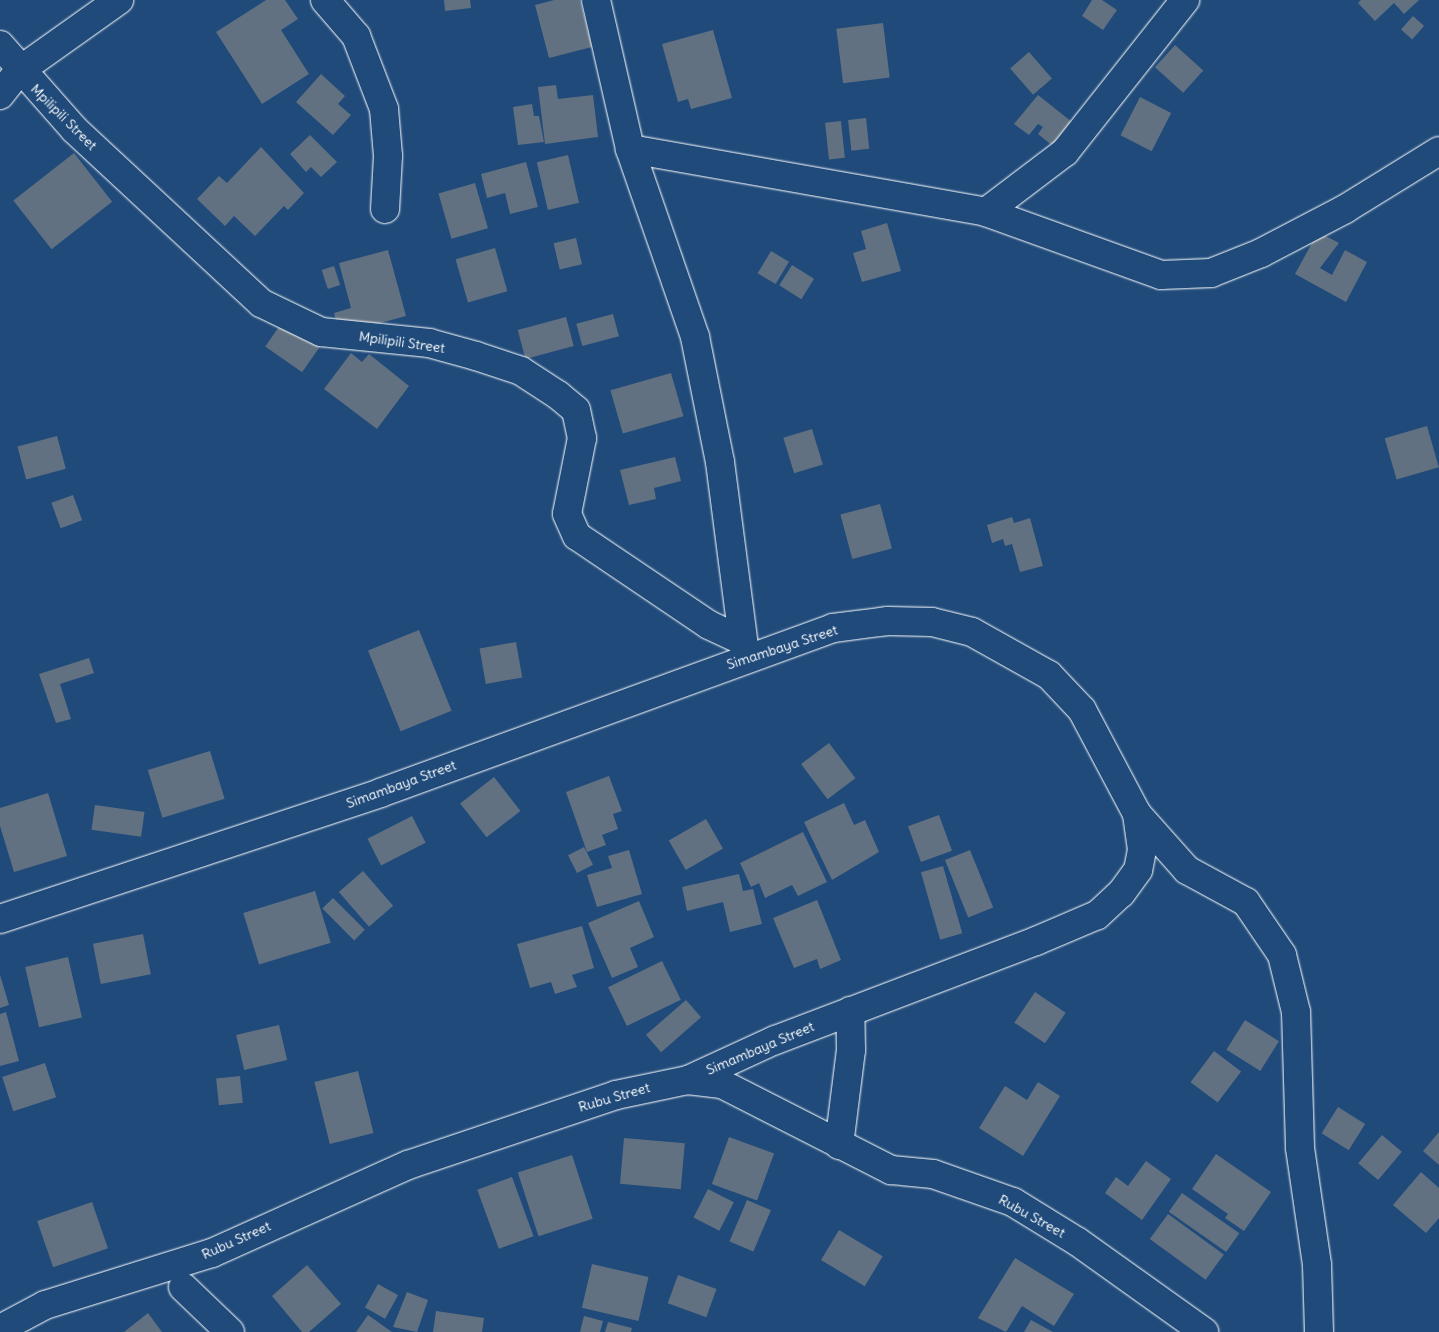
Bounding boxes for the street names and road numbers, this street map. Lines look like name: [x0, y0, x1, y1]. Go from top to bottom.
street label: Mpilipili Street: [27, 80, 101, 154]
street label: Mpilipili Street: [358, 328, 446, 356]
street label: Simambaya Street: [724, 621, 840, 673]
street label: Simambaya Street: [344, 756, 458, 812]
street label: Simambaya Street: [703, 1018, 817, 1078]
street label: Rubu Street: [576, 1079, 652, 1115]
street label: Rubu Street: [996, 1191, 1068, 1241]
street label: Rubu Street: [199, 1217, 273, 1263]

